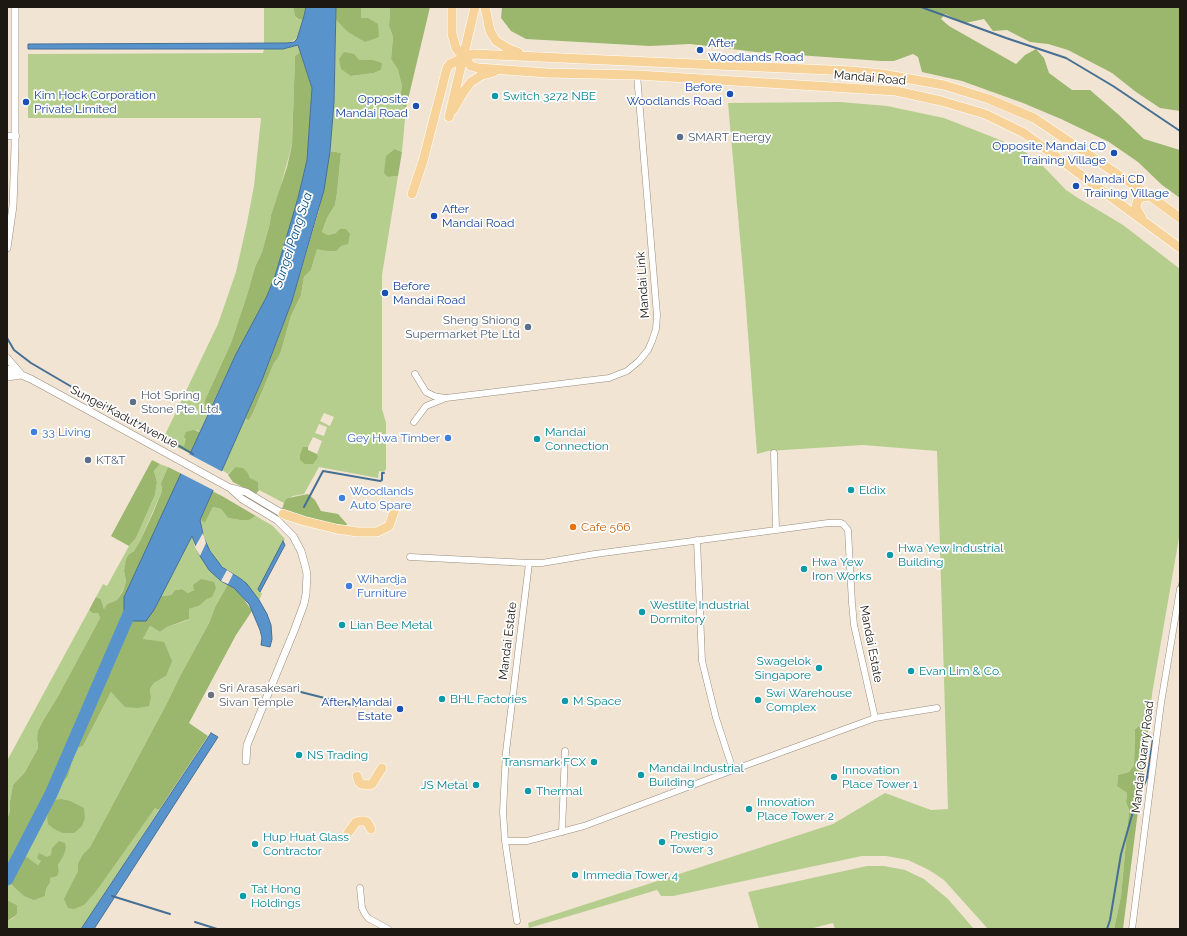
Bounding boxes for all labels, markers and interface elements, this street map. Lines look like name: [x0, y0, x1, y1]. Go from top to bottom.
place label: After Woodlands Road: [708, 36, 803, 64]
marker: After Woodlands Road: [695, 45, 705, 55]
street label: Mandai Road: [833, 68, 907, 88]
place label: Before Woodlands Road: [627, 80, 722, 108]
place label: Kim Hock Corporation Private Limited: [34, 88, 156, 116]
place label: Switch 3272 NBE: [503, 89, 596, 103]
marker: Before Woodlands Road: [725, 89, 735, 99]
marker: Switch 3272 NBE: [490, 91, 500, 101]
place label: Opposite Mandai Road: [336, 92, 408, 120]
marker: Kim Hock Corporation Private Limited: [21, 97, 31, 107]
marker: Opposite Mandai Road: [411, 101, 421, 111]
place label: SMART Energy: [688, 130, 771, 144]
marker: SMART Energy: [675, 132, 685, 142]
place label: Opposite Mandai CD Training Village: [992, 139, 1106, 167]
marker: Opposite Mandai CD Training Village: [1109, 148, 1119, 158]
place label: Mandai CD Training Village: [1084, 172, 1169, 200]
marker: Mandai CD Training Village: [1071, 181, 1081, 191]
water label: Sungei Pang Sua: [270, 190, 316, 290]
place label: After Mandai Road: [442, 202, 514, 230]
marker: After Mandai Road: [429, 211, 439, 221]
street label: Mandai Link: [633, 251, 653, 319]
place label: Before Mandai Road: [393, 279, 465, 307]
marker: Before Mandai Road: [380, 288, 390, 298]
place label: Sheng Shiong Supermarket Pte Ltd: [405, 313, 520, 341]
marker: Sheng Shiong Supermarket Pte Ltd: [523, 322, 533, 332]
street label: Sungei Kadut Avenue: [68, 383, 180, 451]
place label: Hot Spring Stone Pte. Ltd.: [141, 388, 221, 416]
marker: Hot Spring Stone Pte. Ltd.: [128, 397, 138, 407]
place label: 33 Living: [42, 425, 91, 439]
place label: Mandai Connection: [545, 425, 609, 453]
marker: 33 Living: [29, 427, 39, 437]
place label: Gey Hwa Timber: [347, 431, 440, 445]
marker: Gey Hwa Timber: [443, 433, 453, 443]
marker: Mandai Connection: [532, 434, 542, 444]
place label: KT&T: [96, 453, 126, 467]
marker: KT&T: [83, 455, 93, 465]
place label: Eldix: [859, 483, 886, 497]
place label: Woodlands Auto Spare: [350, 484, 414, 512]
marker: Eldix: [846, 485, 856, 495]
marker: Woodlands Auto Spare: [337, 493, 347, 503]
place label: Cafe 566: [581, 520, 631, 534]
marker: Cafe 566: [568, 522, 578, 532]
place label: Hwa Yew Industrial Building: [898, 541, 1003, 569]
marker: Hwa Yew Industrial Building: [885, 550, 895, 560]
place label: Hwa Yew Iron Works: [812, 555, 871, 583]
marker: Hwa Yew Iron Works: [799, 564, 809, 574]
place label: Wihardja Furniture: [357, 572, 407, 600]
marker: Wihardja Furniture: [344, 581, 354, 591]
place label: Westlite Industrial Dormitory: [650, 598, 750, 626]
street label: Mandai Estate: [496, 601, 520, 681]
street label: Mandai Estate: [856, 604, 886, 684]
marker: Westlite Industrial Dormitory: [637, 607, 647, 617]
place label: Lian Bee Metal: [350, 618, 433, 632]
marker: Lian Bee Metal: [337, 620, 347, 630]
place label: Swagelok Singapore: [755, 654, 811, 682]
marker: Swagelok Singapore: [814, 663, 824, 673]
place label: Evan Lim & Co.: [919, 664, 1001, 678]
marker: Evan Lim & Co.: [906, 666, 916, 676]
place label: Sri Arasakesari Sivan Temple: [219, 681, 300, 709]
place label: Swi Warehouse Complex: [766, 686, 852, 714]
marker: Sri Arasakesari Sivan Temple: [206, 690, 216, 700]
place label: BHL Factories: [450, 692, 527, 706]
marker: BHL Factories: [437, 694, 447, 704]
place label: M Space: [573, 694, 621, 708]
place label: After Mandai Estate: [321, 695, 392, 723]
marker: Swi Warehouse Complex: [753, 695, 763, 705]
marker: M Space: [560, 696, 570, 706]
street label: Mandai Quarry Road: [1129, 700, 1157, 814]
marker: After Mandai Estate: [395, 704, 405, 714]
place label: NS Trading: [307, 748, 368, 762]
marker: NS Trading: [294, 750, 304, 760]
place label: Transmark FCX: [502, 755, 586, 769]
marker: Transmark FCX: [589, 757, 599, 767]
place label: Mandai Industrial Building: [649, 761, 744, 789]
place label: Innovation Place Tower 1: [842, 763, 918, 791]
marker: Mandai Industrial Building: [636, 770, 646, 780]
marker: Innovation Place Tower 1: [829, 772, 839, 782]
place label: JS Metal: [421, 778, 468, 792]
marker: JS Metal: [471, 780, 481, 790]
place label: Thermal: [536, 784, 582, 798]
marker: Thermal: [523, 786, 533, 796]
place label: Innovation Place Tower 2: [757, 795, 834, 823]
marker: Innovation Place Tower 2: [744, 804, 754, 814]
place label: Prestigio Tower 3: [670, 828, 718, 856]
place label: Hup Huat Glass Contractor: [263, 830, 349, 858]
marker: Prestigio Tower 3: [657, 837, 667, 847]
marker: Hup Huat Glass Contractor: [250, 839, 260, 849]
place label: Immedia Tower 4: [583, 868, 678, 882]
marker: Immedia Tower 4: [570, 870, 580, 880]
place label: Tat Hong Holdings: [251, 882, 301, 910]
marker: Tat Hong Holdings: [238, 891, 248, 901]

